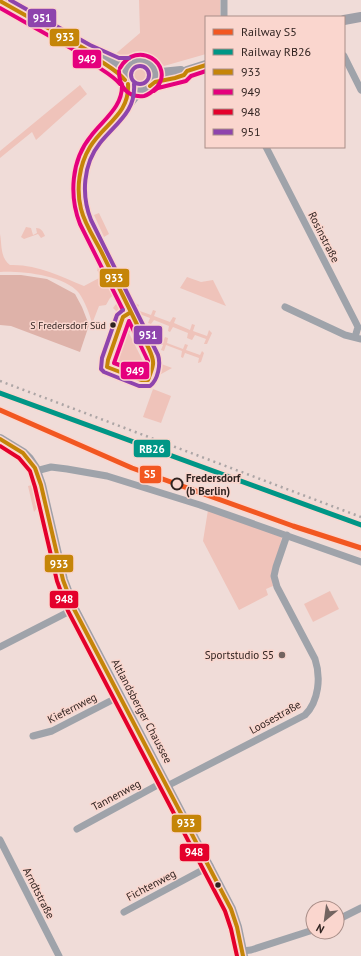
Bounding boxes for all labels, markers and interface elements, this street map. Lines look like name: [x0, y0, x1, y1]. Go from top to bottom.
line badge: 951: [27, 8, 57, 28]
text: 951: [33, 11, 51, 25]
legend: [205, 16, 345, 148]
text: Railway S5: [241, 24, 297, 39]
line badge: 933: [49, 28, 80, 47]
text: 933: [56, 30, 74, 44]
text: Railway RB26: [241, 44, 311, 59]
line badge: 949: [72, 49, 102, 69]
text: 949: [78, 52, 96, 66]
text: 933: [241, 64, 261, 79]
text: 949: [241, 84, 261, 99]
text: 948: [241, 104, 261, 119]
text: 951: [241, 124, 261, 139]
street label: Rosinstraße: [305, 209, 343, 265]
line badge: 933: [99, 268, 130, 288]
text: 933: [105, 271, 123, 285]
place label: S Fredersdorf Süd: [30, 319, 106, 332]
marker: S Fredersdorf Süd: [108, 320, 118, 330]
line badge: 951: [133, 325, 163, 345]
text: 951: [139, 328, 157, 342]
line badge: 949: [120, 361, 150, 380]
text: 949: [126, 364, 144, 378]
line badge: RB26: [133, 439, 171, 458]
text: RB26: [139, 442, 165, 456]
line badge: S5: [139, 465, 162, 484]
text: S5: [144, 467, 156, 481]
place label: Fredersdorf (b Berlin): [186, 471, 242, 498]
marker: Fredersdorf (b Berlin): [170, 477, 184, 491]
line badge: 933: [44, 554, 74, 573]
text: 933: [50, 557, 68, 571]
line badge: 948: [49, 590, 79, 609]
text: 948: [55, 592, 73, 606]
place label: Sportstudio S5: [205, 648, 274, 662]
marker: Sportstudio S5: [277, 650, 287, 660]
street label: Altlandsberger Chaussee: [109, 656, 176, 766]
street label: Kiefernweg: [45, 690, 99, 726]
street label: Loosestraße: [247, 697, 304, 737]
street label: Tannenweg: [89, 776, 143, 814]
line badge: 933: [171, 814, 202, 833]
text: 933: [177, 816, 195, 830]
line badge: 948: [179, 843, 210, 862]
text: 948: [185, 845, 203, 859]
street label: Arndtstraße: [20, 865, 58, 921]
street label: Fichtenweg: [124, 866, 178, 904]
unlabelled marker: [213, 880, 223, 890]
north arrow: [305, 900, 345, 940]
text: N: [314, 921, 327, 937]

